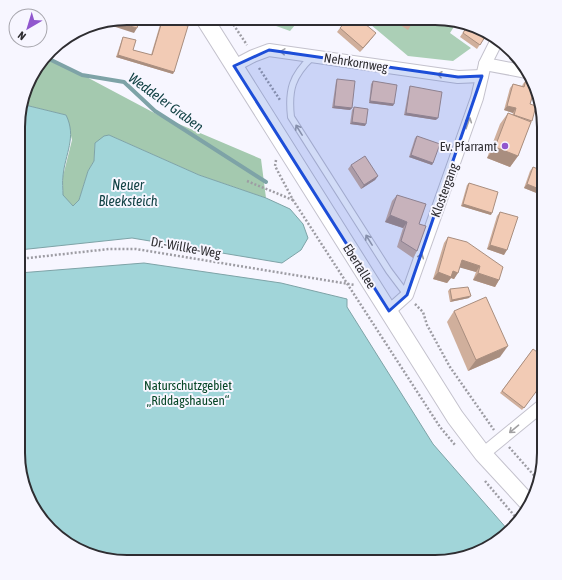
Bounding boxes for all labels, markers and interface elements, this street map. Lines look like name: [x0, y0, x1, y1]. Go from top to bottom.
north arrow: [8, 8, 48, 48]
text: N: [16, 29, 28, 43]
one-way arrow: [280, 49, 293, 56]
street label: Nehrkornweg: [323, 50, 389, 75]
water label: Weddeler Graben: [125, 69, 207, 135]
one-way arrow: [437, 71, 450, 79]
one-way arrow: [465, 117, 472, 130]
one-way arrow: [295, 124, 303, 136]
place label: Ev. Pfarramt: [440, 139, 497, 154]
marker: Ev. Pfarramt: [500, 141, 510, 151]
street label: Klostergang: [428, 161, 461, 219]
water label: Neuer Bleeksteich: [98, 177, 158, 209]
street label: Dr.-Willke-Weg: [150, 234, 222, 261]
one-way arrow: [365, 234, 373, 246]
street label: Ebertallee: [340, 241, 379, 291]
one-way arrow: [417, 252, 424, 265]
park label: Naturschutzgebiet „Riddagshausen“: [144, 378, 232, 408]
one-way arrow: [509, 424, 519, 433]

